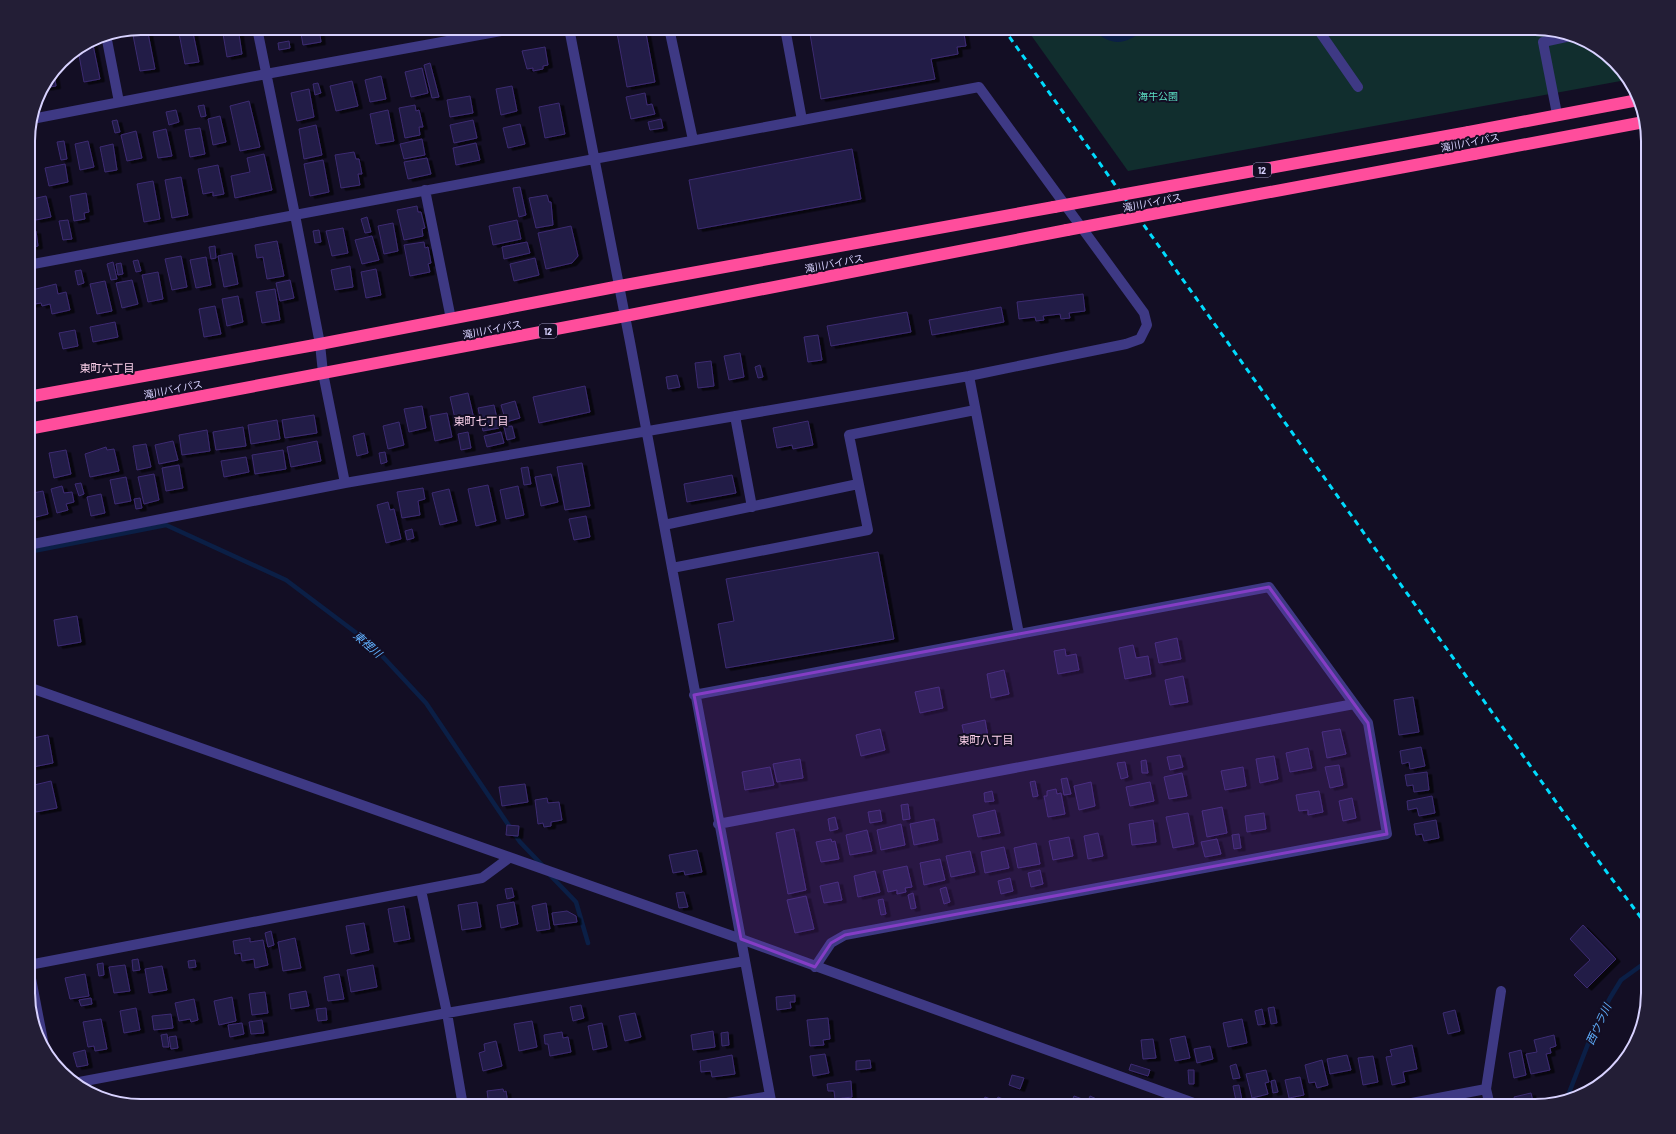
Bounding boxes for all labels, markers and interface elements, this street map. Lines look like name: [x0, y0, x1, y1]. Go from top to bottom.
park label: 海牛公園: [1138, 90, 1178, 102]
street label: 滝川バイパス: [1439, 130, 1501, 154]
road number: 12: [1253, 163, 1271, 177]
street label: 滝川バイパス: [1121, 190, 1183, 214]
street label: 滝川バイパス: [803, 251, 865, 275]
street label: 滝川バイパス: [461, 317, 523, 341]
road number: 12: [539, 324, 557, 338]
district label: 東町六丁目: [80, 361, 135, 374]
street label: 滝川バイパス: [142, 377, 204, 401]
district label: 東町七丁目: [454, 414, 509, 427]
water label: 東裡川: [351, 628, 385, 660]
district label: 東町八丁目: [959, 733, 1014, 746]
water label: 西ウラ川: [1583, 1000, 1614, 1047]

